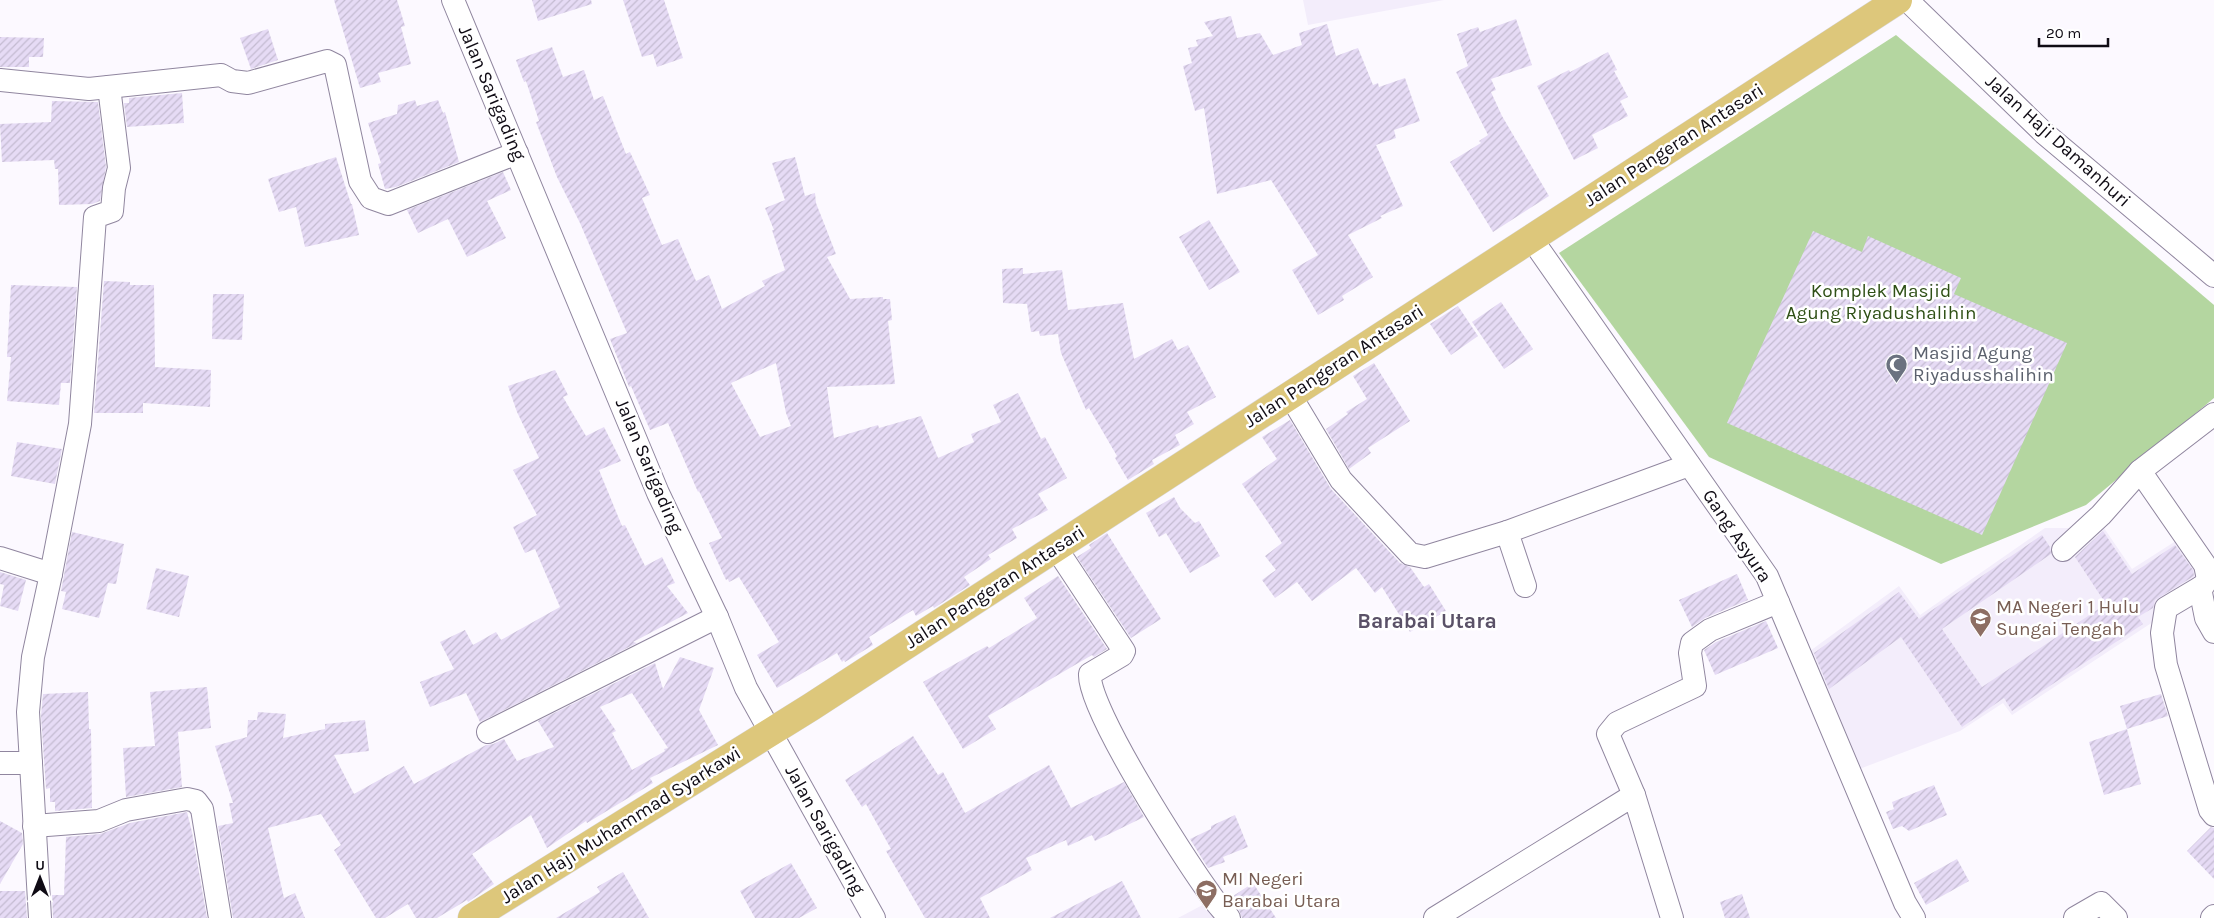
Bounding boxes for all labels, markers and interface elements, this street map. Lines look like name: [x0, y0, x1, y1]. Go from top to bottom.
scale bar: [2039, 15, 2108, 47]
street label: Jalan Sarigading: [454, 22, 530, 164]
text: 20 m: [2046, 24, 2081, 42]
street label: Jalan Haji Damanhuri: [1981, 70, 2135, 212]
street label: Jalan Pangeran Antasari: [1580, 79, 1768, 211]
park label: Komplek Masjid Agung Riyadushalihin: [1786, 280, 1976, 324]
street label: Jalan Pangeran Antasari: [1240, 300, 1428, 432]
place label: Masjid Agung Riyadusshalihin: [1913, 342, 2054, 386]
mosque icon: Masjid Agung Riyadusshalihin: [1885, 352, 1909, 383]
street label: Jalan Sarigading: [611, 395, 687, 537]
street label: Gang Asyura: [1698, 485, 1776, 587]
street label: Jalan Pangeran Antasari: [901, 521, 1089, 653]
place label: MA Negeri 1 Hulu Sungai Tengah: [1996, 596, 2140, 640]
school or university icon: MA Negeri 1 Hulu Sungai Tengah: [1968, 606, 1992, 637]
district label: Barabai Utara: [1357, 609, 1497, 633]
street label: Jalan Haji Muhammad Syarkawi: [497, 742, 745, 908]
street label: Jalan Sarigading: [780, 761, 870, 899]
north arrow: [15, 853, 65, 903]
text: U: [35, 857, 45, 874]
place label: MI Negeri Barabai Utara: [1222, 868, 1341, 912]
school or university icon: MI Negeri Barabai Utara: [1194, 878, 1218, 909]

